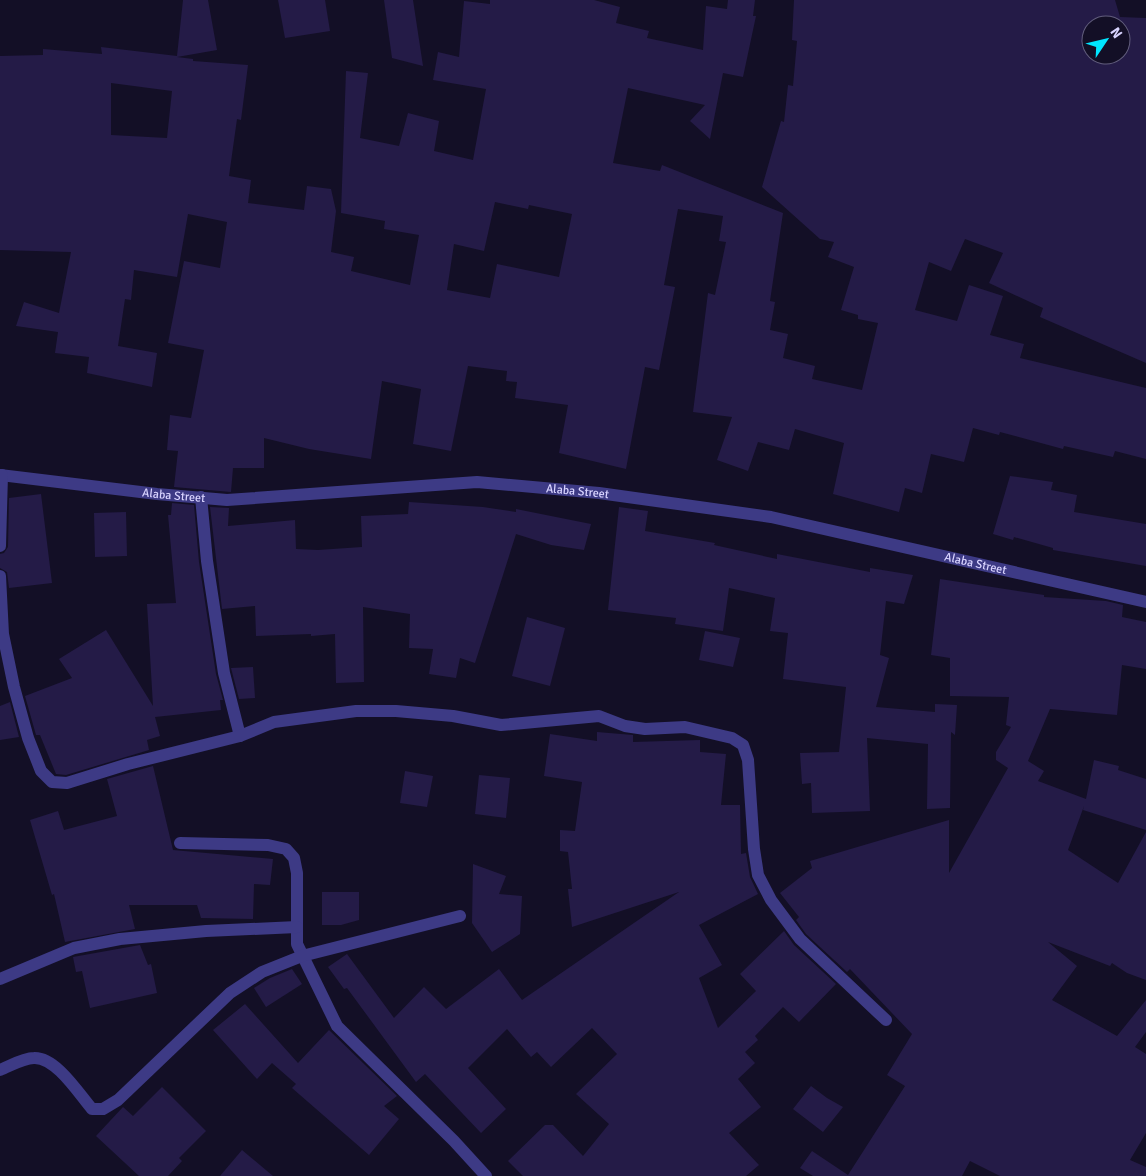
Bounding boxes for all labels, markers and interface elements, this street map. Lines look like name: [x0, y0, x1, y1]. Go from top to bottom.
north arrow: [1081, 15, 1131, 65]
text: N: [1106, 24, 1126, 42]
street label: Alaba Street: [545, 481, 610, 502]
street label: Alaba Street: [141, 485, 206, 506]
street label: Alaba Street: [943, 550, 1008, 578]

